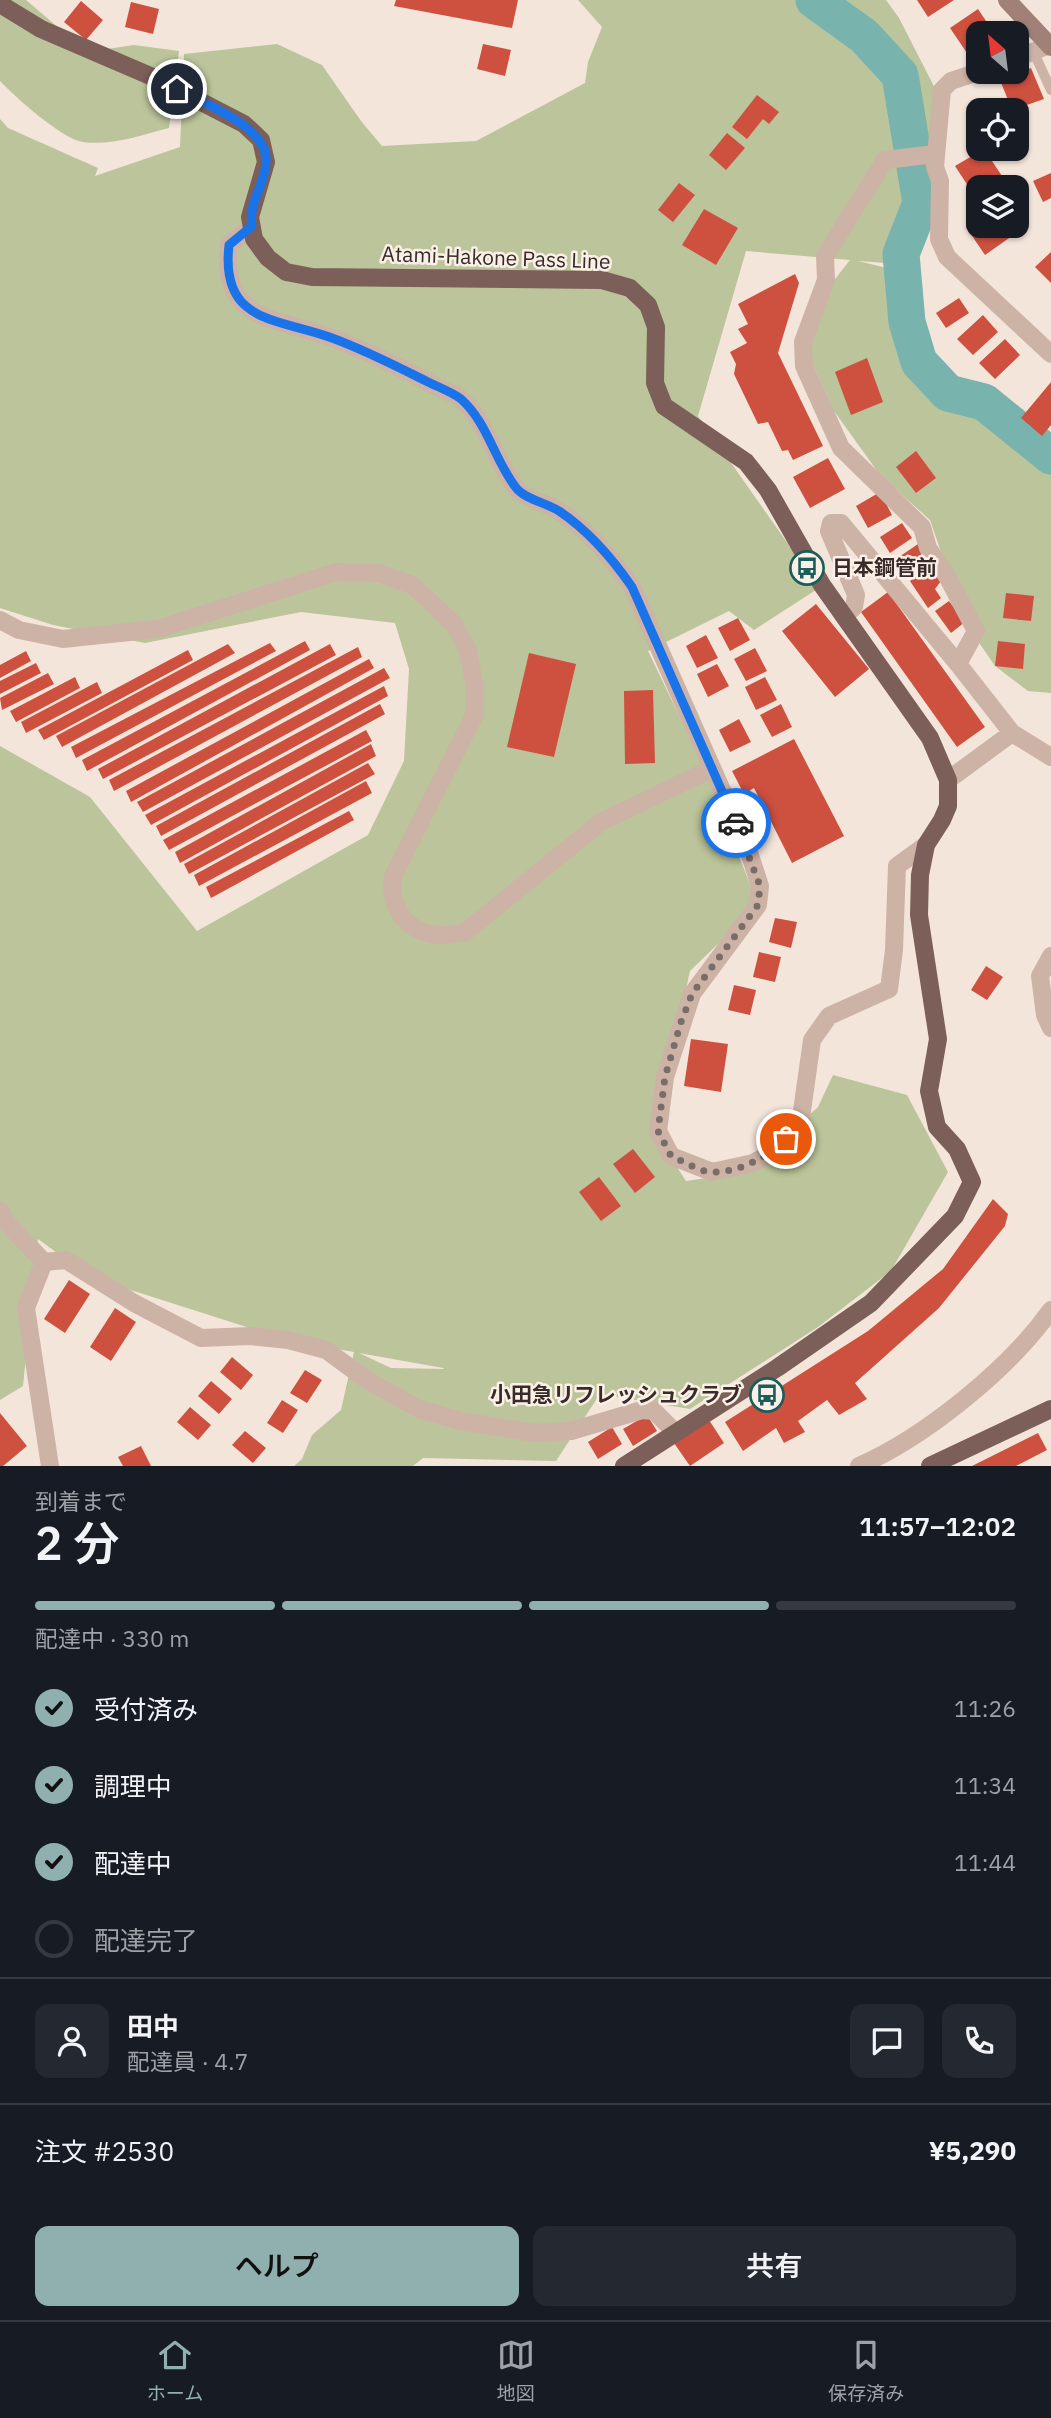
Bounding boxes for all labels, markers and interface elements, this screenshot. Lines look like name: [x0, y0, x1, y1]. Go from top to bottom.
north arrow: [966, 21, 1029, 84]
map controls: [966, 21, 1029, 238]
pin: [147, 59, 207, 119]
icon: home: [158, 70, 196, 108]
button: locate: [966, 98, 1029, 161]
button: layers: [966, 175, 1029, 238]
street label: Atami-Hakone Pass Line: [381, 239, 611, 275]
bus stop icon: 日本鋼管前: [788, 549, 826, 587]
place label: 日本鋼管前: [832, 553, 937, 581]
courier: [701, 788, 771, 858]
icon: car: [717, 804, 755, 842]
pin: [756, 1109, 816, 1169]
icon: bag: [767, 1120, 805, 1158]
bus stop icon: 小田急リフレッシュクラブ: [748, 1376, 786, 1414]
place label: 小田急リフレッシュクラブ: [490, 1380, 742, 1408]
text: 到着まで: [35, 1486, 127, 1516]
text: 11:57–12:02: [859, 1509, 1016, 1543]
text: 2 分: [35, 1513, 119, 1573]
text: 配達中 · 330 m: [35, 1623, 189, 1653]
icon: check: [35, 1689, 73, 1727]
text: 受付済み: [94, 1692, 198, 1726]
text: 11:26: [954, 1693, 1016, 1723]
icon: check: [35, 1766, 73, 1804]
text: 調理中: [94, 1769, 172, 1803]
text: 11:34: [954, 1770, 1016, 1800]
icon: check: [35, 1843, 73, 1881]
text: 配達中: [94, 1846, 172, 1880]
text: 11:44: [954, 1847, 1016, 1877]
text: 配達完了: [94, 1923, 198, 1957]
button: person: [35, 2004, 109, 2078]
button: chat: [850, 2004, 924, 2078]
button: phone: [942, 2004, 1016, 2078]
text: 田中: [127, 2009, 179, 2043]
text: 配達員 · 4.7: [127, 2046, 248, 2076]
text: ¥5,290: [929, 2133, 1016, 2167]
text: 注文 #2530: [35, 2134, 174, 2168]
button: ヘルプ: [35, 2226, 519, 2306]
button: 共有: [533, 2226, 1016, 2306]
tab: ホーム: [147, 2336, 203, 2405]
tab: 地図: [497, 2336, 535, 2405]
tab: 保存済み: [828, 2336, 904, 2405]

